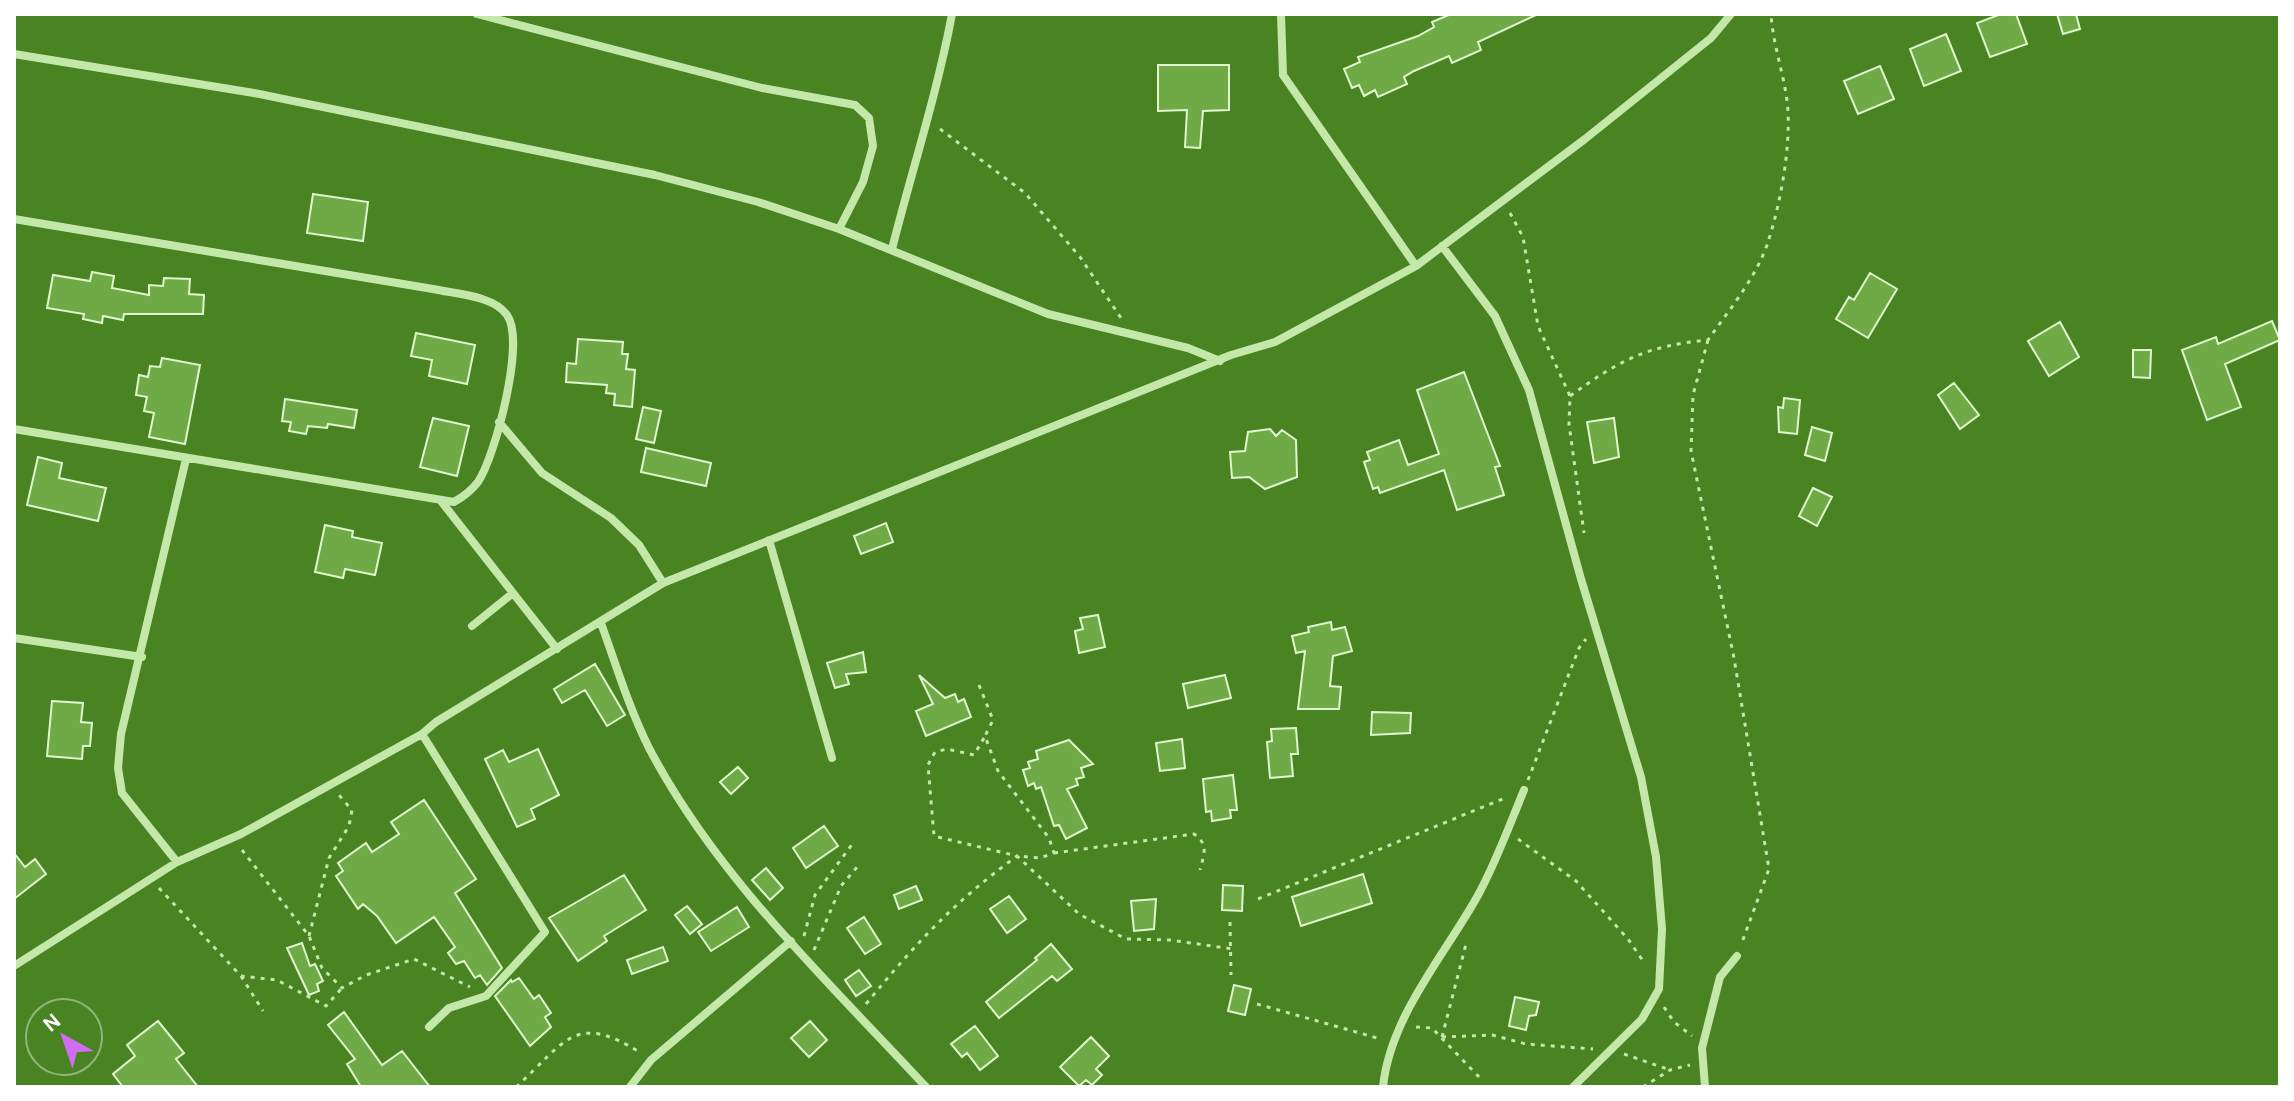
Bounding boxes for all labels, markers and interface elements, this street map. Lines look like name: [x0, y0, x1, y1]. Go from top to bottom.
north arrow: [24, 997, 104, 1077]
text: N: [37, 1007, 66, 1037]

